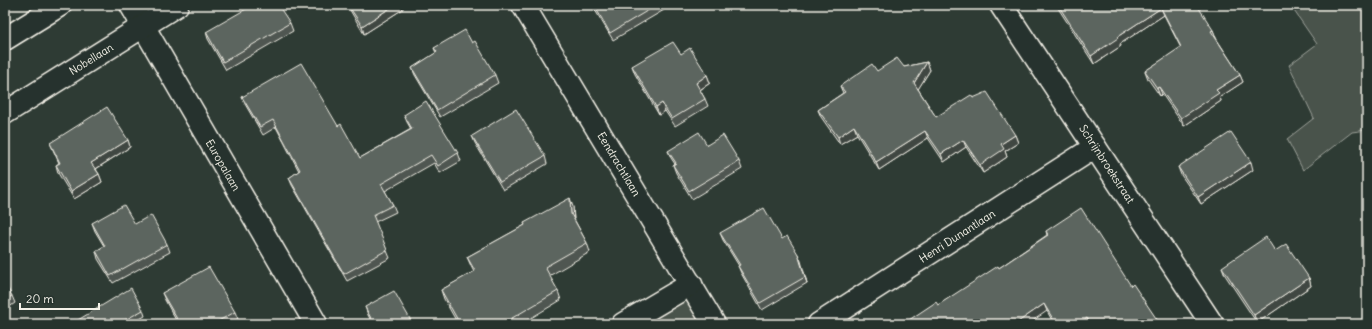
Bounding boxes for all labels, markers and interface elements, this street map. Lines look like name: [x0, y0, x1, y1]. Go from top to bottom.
street label: Nobellaan: [66, 40, 116, 78]
street label: Schrijnbroekstraat: [1076, 122, 1138, 206]
street label: Eendrachtlaan: [594, 129, 644, 199]
street label: Europalaan: [203, 137, 243, 193]
street label: Henri Dunantlaan: [916, 206, 998, 266]
scale bar: [20, 285, 99, 311]
text: 20 m: [26, 291, 54, 306]

